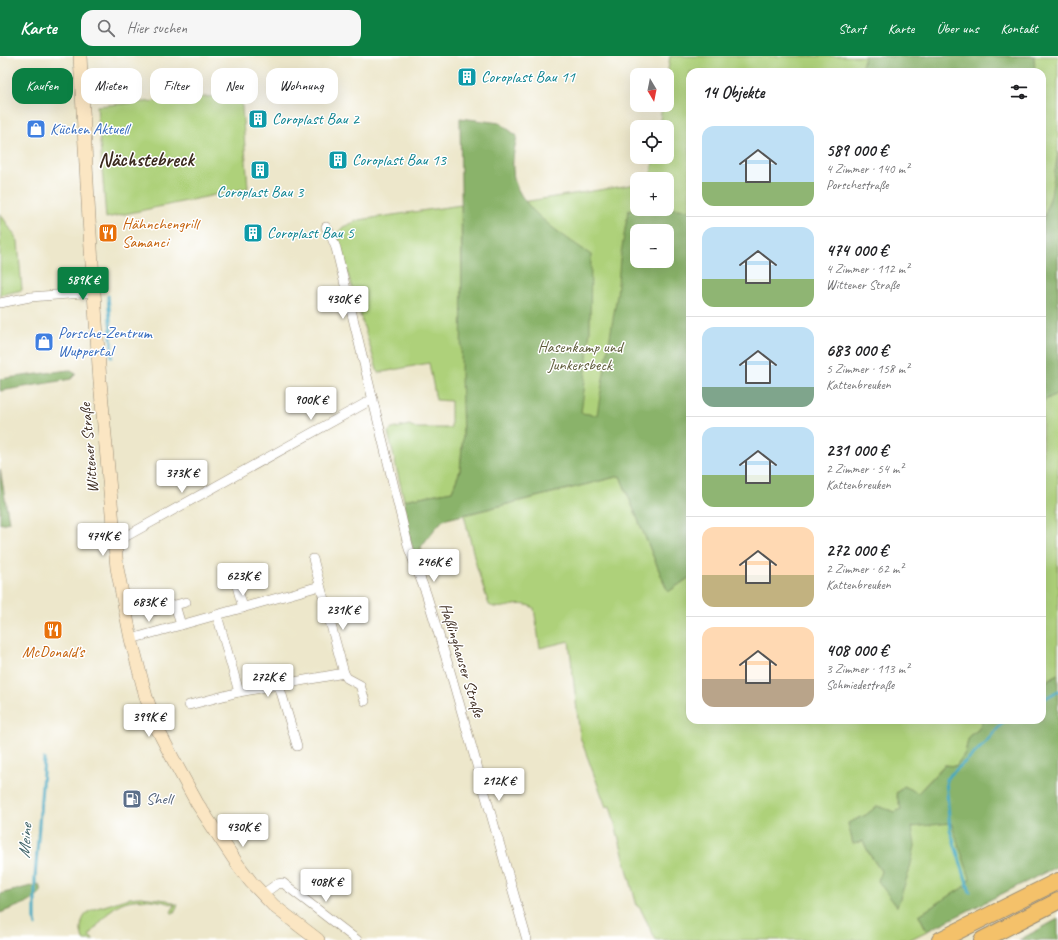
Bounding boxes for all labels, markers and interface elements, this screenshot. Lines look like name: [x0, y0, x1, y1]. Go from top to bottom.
search box: [81, 10, 361, 46]
text: Karte: [20, 16, 57, 40]
icon: search: [95, 17, 117, 39]
text: Hier suchen: [127, 19, 187, 38]
text: Start: [838, 20, 866, 37]
text: Karte: [888, 20, 914, 37]
text: Über uns: [936, 20, 978, 37]
text: Kontakt: [1000, 20, 1038, 37]
building icon: Coroplast Bau 11: [456, 66, 478, 88]
place label: Coroplast Bau 11: [481, 67, 576, 87]
chip: Kaufen: [12, 68, 73, 104]
chip: Mieten: [81, 68, 142, 104]
chip: Filter: [150, 68, 203, 104]
chip: Neu: [211, 68, 258, 104]
chip: Wohnung: [266, 68, 338, 104]
north arrow: [630, 68, 674, 112]
map controls: [630, 68, 674, 268]
icon: filters: [1008, 81, 1030, 103]
text: 14 Objekte: [702, 82, 765, 103]
building icon: Coroplast Bau 2: [247, 108, 269, 130]
place label: Coroplast Bau 2: [272, 109, 361, 129]
shop icon: Küchen Aktuell: [25, 118, 47, 140]
place label: Küchen Aktuell: [50, 119, 132, 139]
button: locate: [630, 120, 674, 164]
text: 589 000 €: [826, 140, 887, 161]
icon: home: [734, 142, 782, 190]
district label: Nächstebreck: [98, 147, 195, 172]
building icon: Coroplast Bau 13: [327, 149, 349, 171]
place label: Coroplast Bau 13: [352, 150, 448, 170]
building icon: Coroplast Bau 3: [249, 159, 271, 181]
text: 4 Zimmer · 140 m²: [826, 161, 909, 177]
button: +: [630, 172, 674, 216]
text: Porschestraße: [826, 177, 889, 193]
place label: Coroplast Bau 3: [217, 182, 305, 202]
place label: Hähnchengrill Samanci: [122, 214, 202, 252]
restaurant icon: Hähnchengrill Samanci: [97, 222, 119, 244]
building icon: Coroplast Bau 5: [242, 222, 264, 244]
place label: Coroplast Bau 5: [267, 223, 355, 243]
button: −: [630, 224, 674, 268]
text: 474 000 €: [826, 240, 888, 261]
icon: home: [734, 243, 782, 291]
text: 4 Zimmer · 112 m²: [826, 261, 909, 277]
pin: 589K €: [50, 267, 116, 301]
text: 589K €: [67, 272, 99, 288]
text: Wittener Straße: [826, 277, 899, 293]
pin: 430K €: [310, 286, 376, 320]
text: 430K €: [326, 291, 360, 307]
place label: Porsche-Zentrum Wuppertal: [58, 323, 154, 361]
shop icon: Porsche-Zentrum Wuppertal: [33, 331, 55, 353]
park label: Hasenkamp und Junkersbeck: [538, 337, 625, 375]
text: 683 000 €: [826, 340, 888, 361]
icon: home: [734, 343, 782, 391]
text: 5 Zimmer · 158 m²: [826, 361, 909, 377]
text: Kattenbreuken: [826, 377, 891, 393]
pin: 900K €: [278, 387, 344, 421]
text: 900K €: [295, 392, 328, 408]
street label: Wittener Straße: [75, 400, 103, 494]
text: 231 000 €: [826, 440, 888, 461]
icon: home: [734, 443, 782, 491]
pin: 373K €: [149, 460, 215, 494]
text: 2 Zimmer · 54 m²: [826, 461, 903, 477]
text: 373K €: [165, 465, 199, 481]
text: Kattenbreuken: [826, 477, 891, 493]
pin: 474K €: [70, 523, 136, 557]
text: 474K €: [86, 528, 120, 544]
text: 272 000 €: [826, 540, 888, 561]
icon: home: [734, 543, 782, 591]
pin: 246K €: [401, 549, 467, 583]
text: 246K €: [417, 554, 451, 570]
text: 2 Zimmer · 62 m²: [826, 561, 903, 577]
pin: 623K €: [210, 563, 276, 597]
text: 623K €: [226, 568, 260, 584]
text: Kattenbreuken: [826, 577, 891, 593]
pin: 683K €: [116, 589, 182, 623]
text: 683K €: [132, 594, 166, 610]
pin: 231K €: [310, 597, 376, 631]
street label: Haßlinghauser Straße: [435, 601, 489, 721]
text: 231K €: [326, 602, 360, 618]
restaurant icon: McDonald's: [42, 619, 64, 641]
text: 408 000 €: [826, 640, 888, 661]
place label: McDonald's: [22, 642, 86, 662]
icon: home: [734, 643, 782, 691]
text: 3 Zimmer · 113 m²: [826, 661, 909, 677]
pin: 272K €: [235, 664, 301, 698]
text: 272K €: [251, 669, 285, 685]
text: Schmiedestraße: [826, 677, 894, 693]
pin: 399K €: [116, 704, 182, 738]
text: 399K €: [133, 709, 165, 725]
pin: 212K €: [466, 768, 532, 802]
text: 212K €: [482, 773, 516, 789]
fuel station icon: Shell: [121, 788, 143, 810]
place label: Shell: [146, 789, 175, 809]
pin: 430K €: [210, 814, 276, 848]
text: 430K €: [226, 819, 260, 835]
water label: Meine: [13, 821, 37, 859]
pin: 408K €: [293, 869, 359, 903]
text: 408K €: [309, 874, 343, 890]

